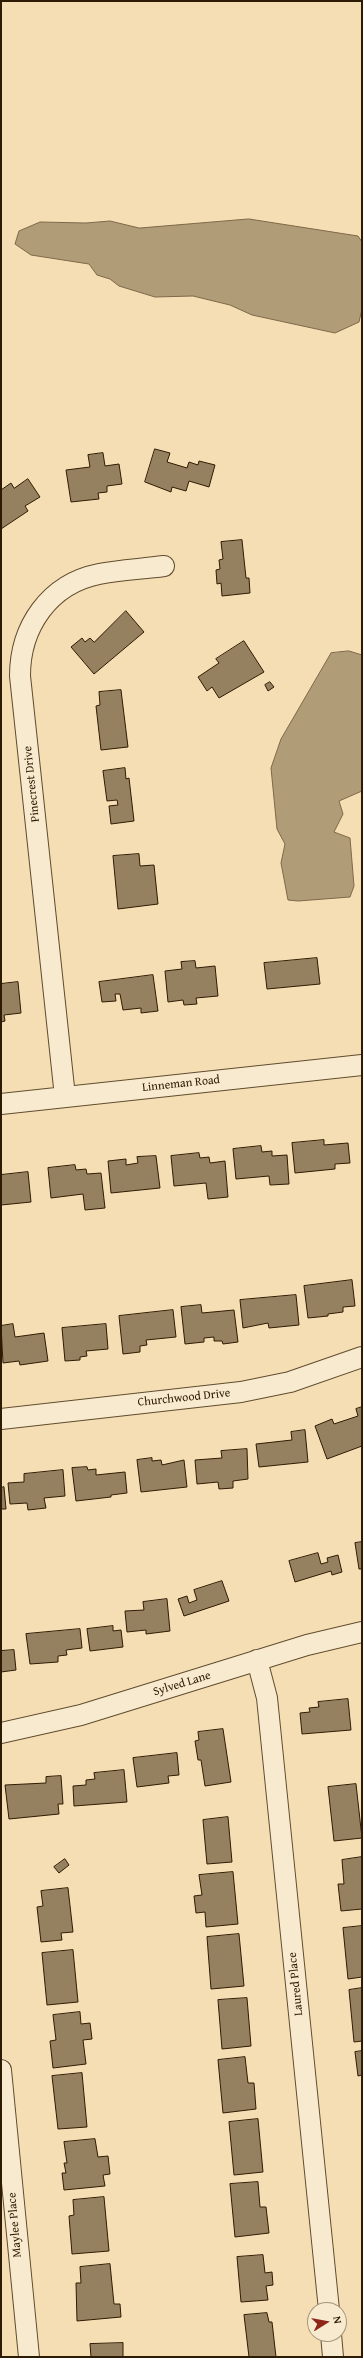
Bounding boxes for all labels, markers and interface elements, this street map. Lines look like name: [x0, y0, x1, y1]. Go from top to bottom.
street label: Pinecrest Drive: [21, 745, 43, 823]
street label: Linneman Road: [141, 1073, 221, 1095]
street label: Churchwood Drive: [137, 1386, 231, 1410]
street label: Sylved Lane: [151, 1668, 213, 1700]
street label: Laured Place: [285, 1951, 307, 2017]
street label: Maylee Place: [5, 2192, 25, 2258]
north arrow: [307, 2302, 347, 2342]
text: N: [329, 2315, 346, 2325]

